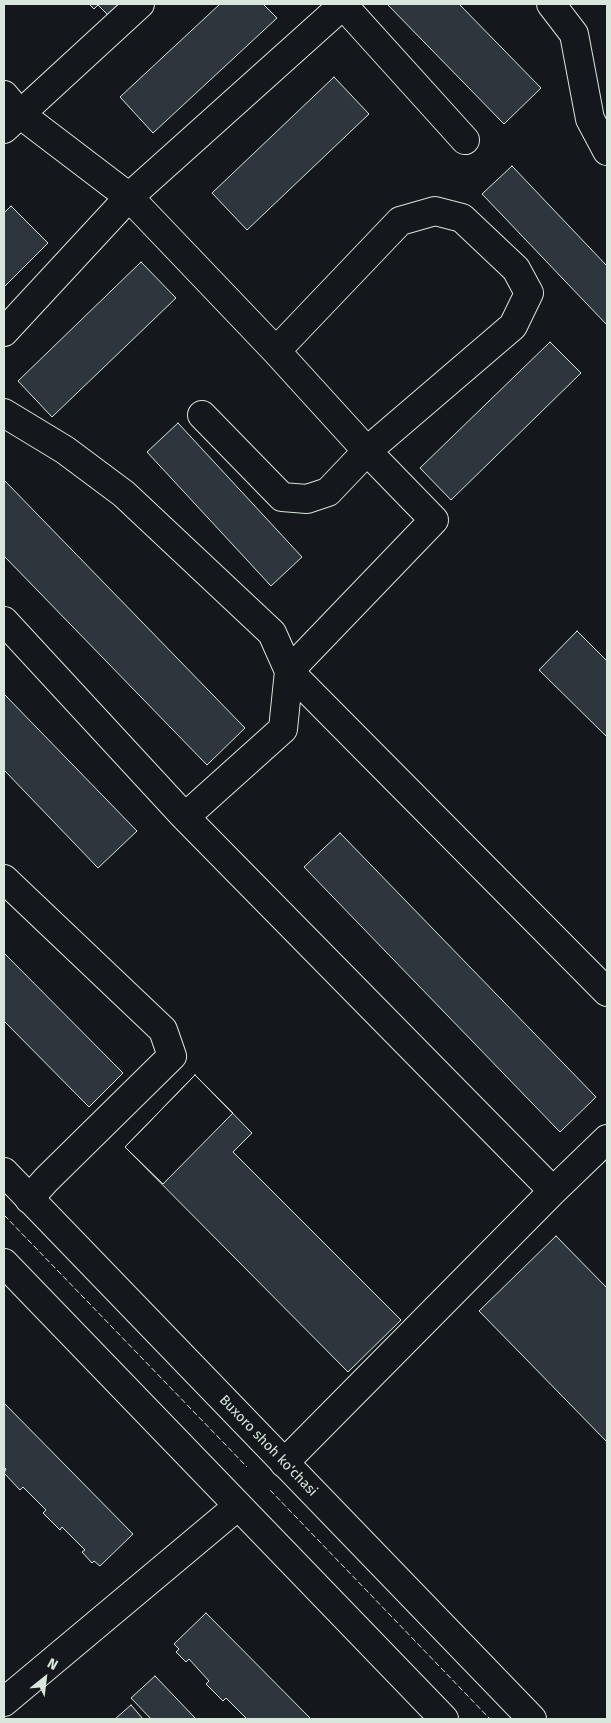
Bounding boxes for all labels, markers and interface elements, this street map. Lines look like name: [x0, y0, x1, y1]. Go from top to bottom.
street label: Buxoro shoh ko'chasi: [215, 1392, 321, 1500]
north arrow: [20, 1653, 70, 1703]
text: N: [44, 1655, 61, 1674]

